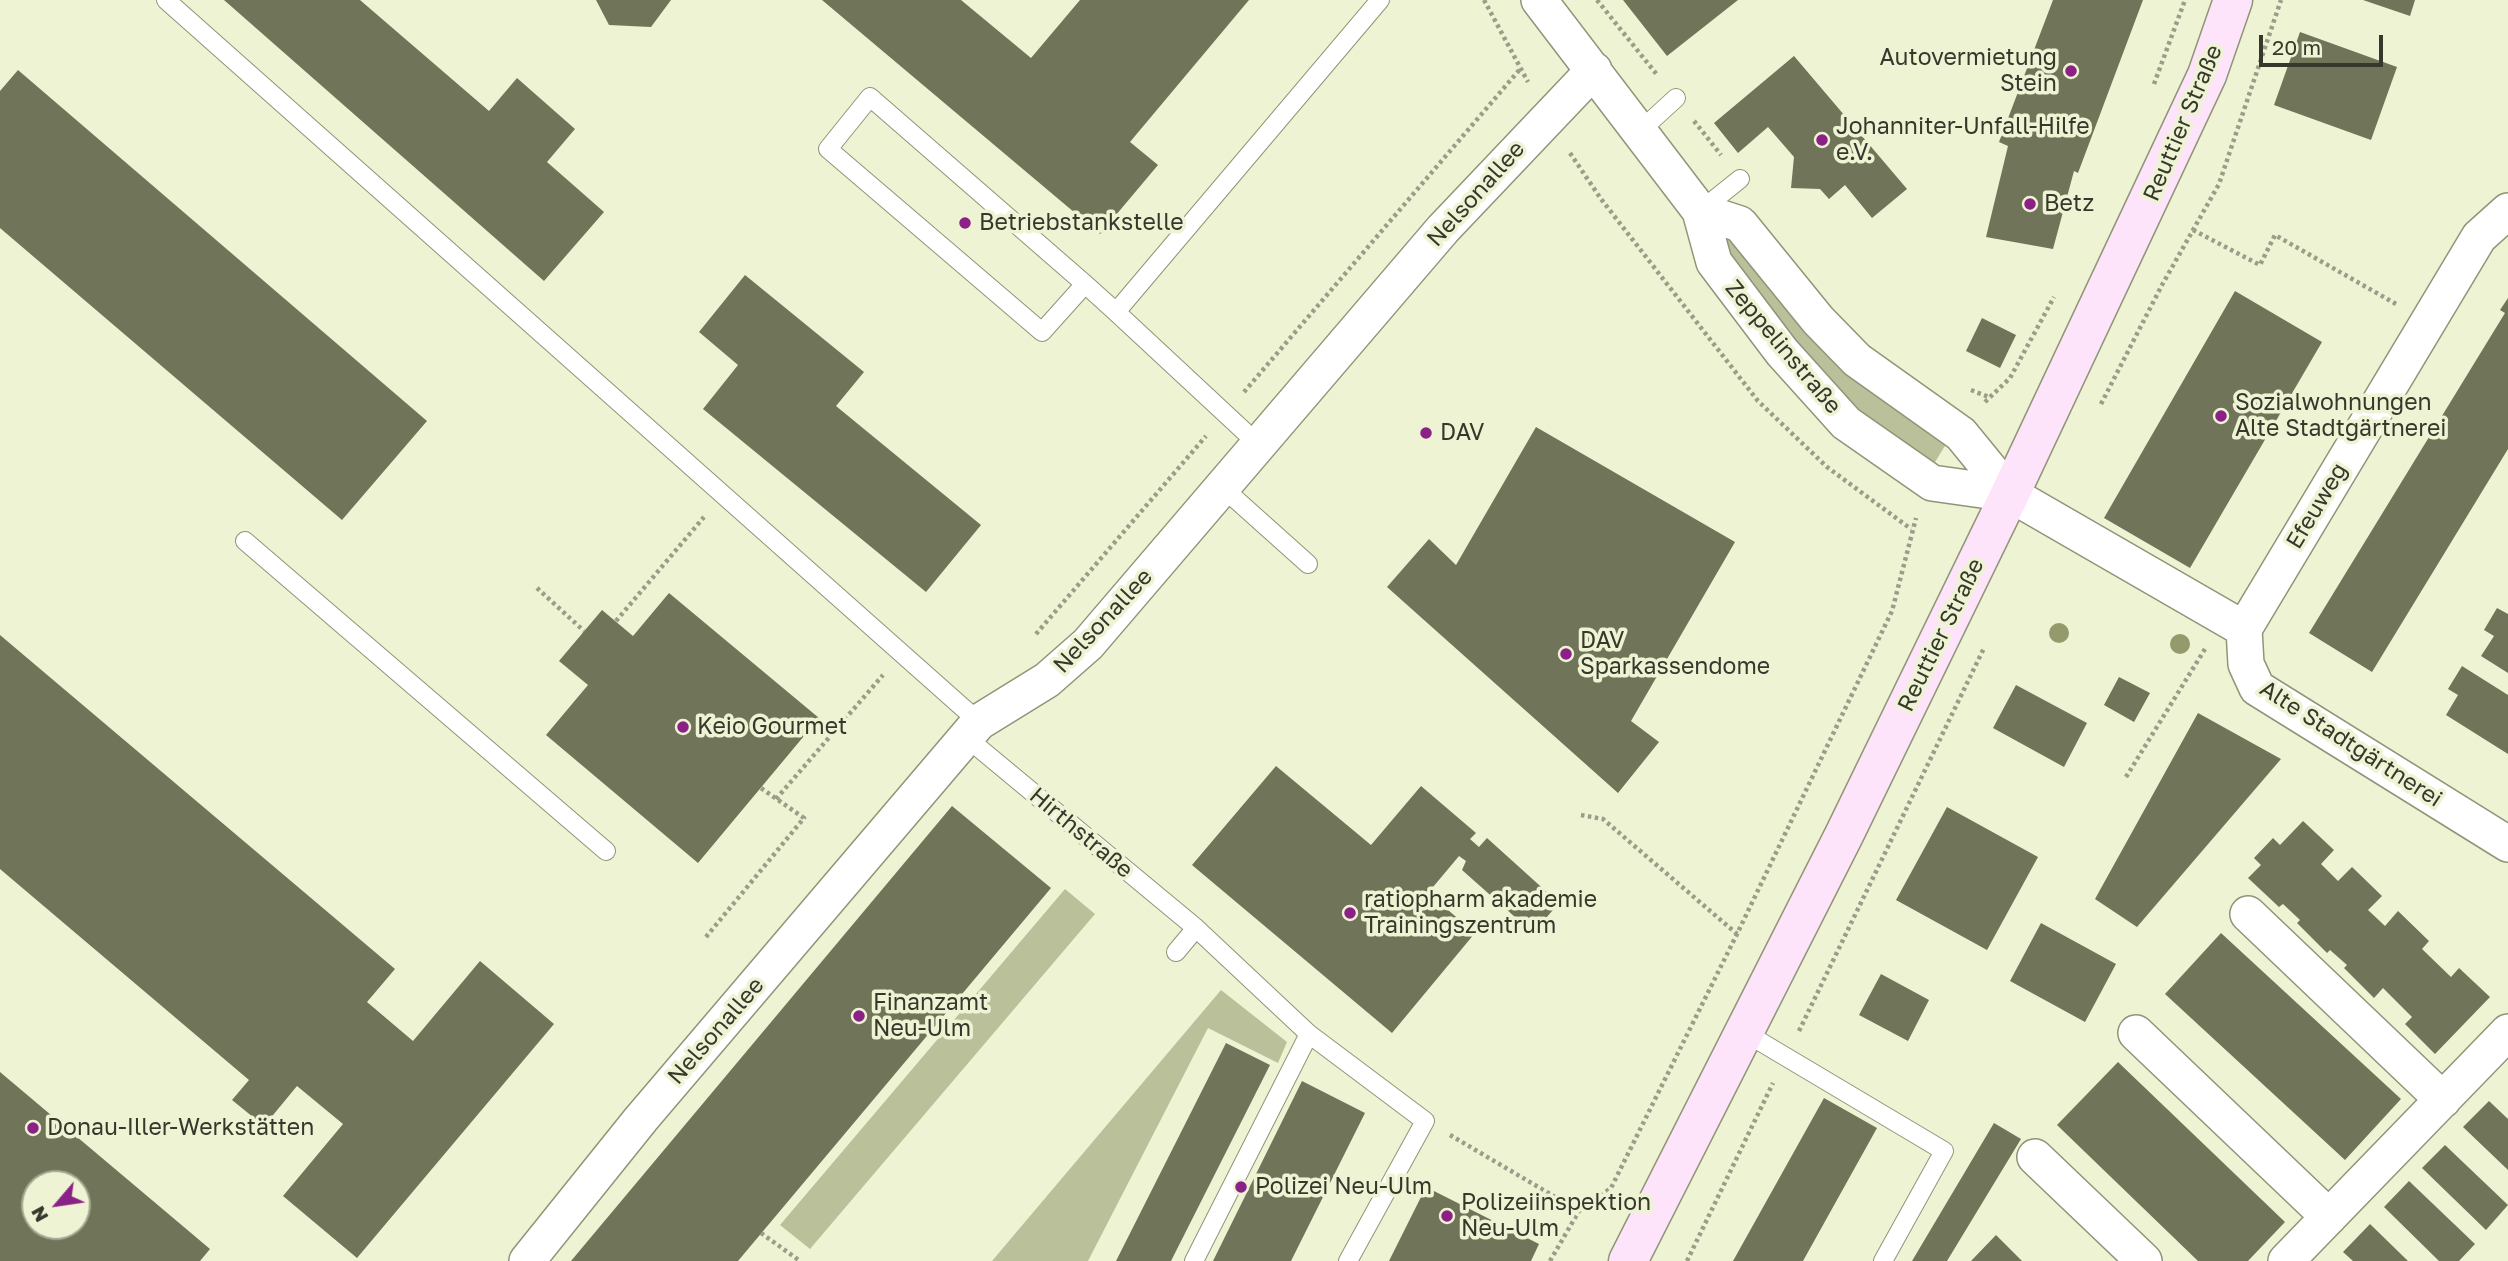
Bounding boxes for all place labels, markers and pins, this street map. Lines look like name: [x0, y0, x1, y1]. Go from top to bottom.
place label: Autovermietung Stein: [1880, 44, 2057, 98]
marker: Autovermietung Stein: [2063, 63, 2079, 79]
place label: Johanniter-Unfall-Hilfe e.V.: [1836, 113, 2089, 167]
marker: Johanniter-Unfall-Hilfe e.V.: [1814, 132, 1830, 148]
place label: Betz: [2044, 190, 2094, 218]
marker: Betz: [2022, 196, 2038, 212]
place label: Betriebstankstelle: [979, 209, 1184, 237]
marker: Betriebstankstelle: [957, 215, 973, 231]
place label: Sozialwohnungen Alte Stadtgärtnerei: [2235, 389, 2446, 443]
marker: Sozialwohnungen Alte Stadtgärtnerei: [2213, 408, 2229, 424]
place label: DAV: [1440, 419, 1484, 447]
marker: DAV: [1418, 425, 1434, 441]
place label: DAV Sparkassendome: [1580, 627, 1770, 681]
marker: DAV Sparkassendome: [1558, 646, 1574, 662]
place label: Keio Gourmet: [697, 713, 847, 741]
marker: Keio Gourmet: [675, 719, 691, 735]
place label: ratiopharm akademie Trainingszentrum: [1364, 886, 1597, 940]
marker: ratiopharm akademie Trainingszentrum: [1342, 905, 1358, 921]
place label: Finanzamt Neu-Ulm: [873, 989, 988, 1043]
marker: Finanzamt Neu-Ulm: [851, 1008, 867, 1024]
place label: Donau-Iller-Werkstätten: [47, 1114, 314, 1142]
marker: Donau-Iller-Werkstätten: [25, 1120, 41, 1136]
place label: Polizei Neu-Ulm: [1255, 1173, 1432, 1201]
marker: Polizei Neu-Ulm: [1233, 1179, 1249, 1195]
place label: Polizeiinspektion Neu-Ulm: [1461, 1189, 1651, 1243]
marker: Polizeiinspektion Neu-Ulm: [1439, 1208, 1455, 1224]

